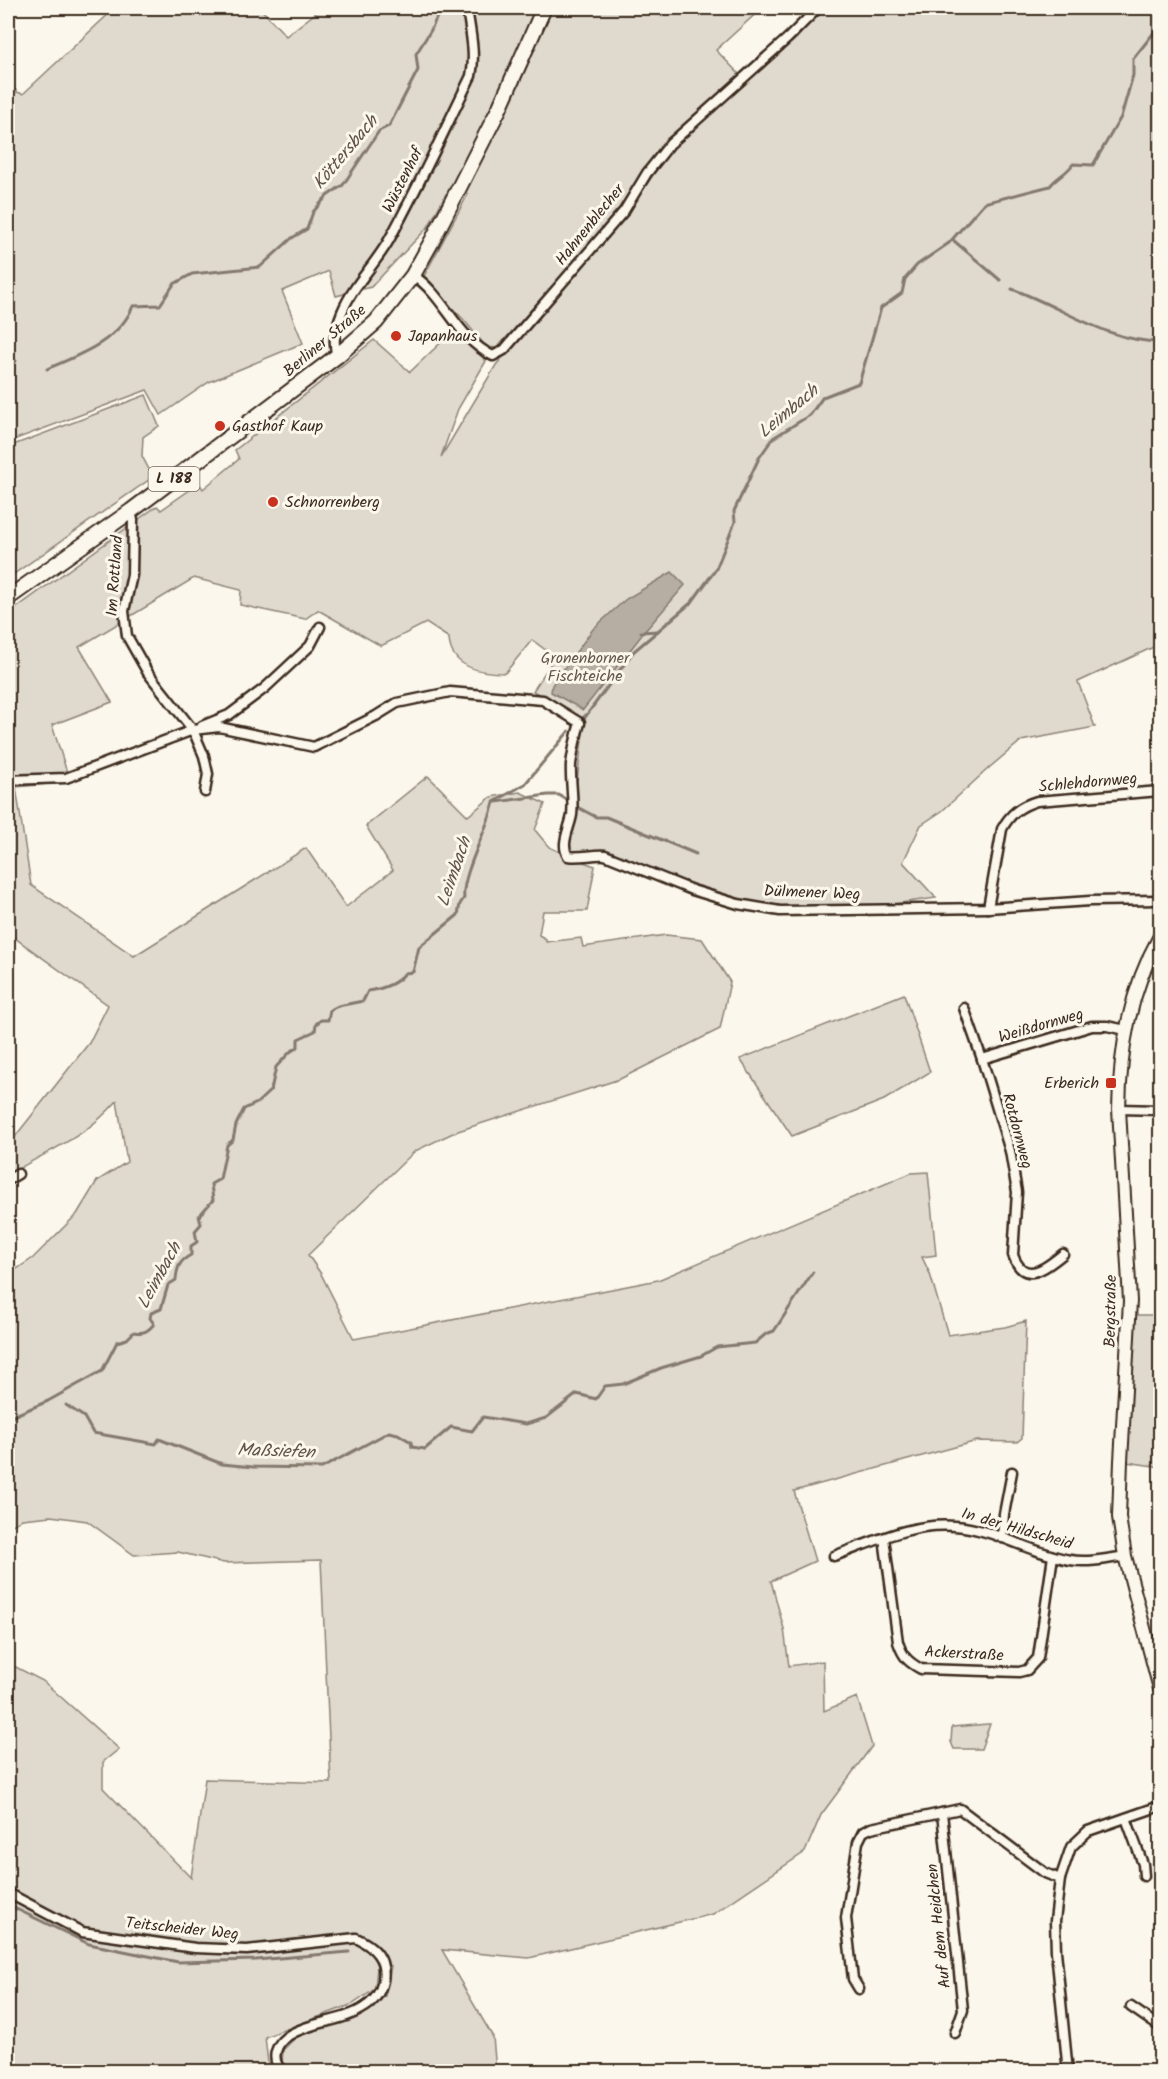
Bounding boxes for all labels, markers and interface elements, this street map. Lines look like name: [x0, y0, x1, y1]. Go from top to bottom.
water label: Köttersbach: [306, 108, 387, 197]
street label: Wüstenhof: [376, 141, 431, 217]
street label: Hahnenblecher: [549, 177, 632, 271]
street label: Berliner Straße: [278, 299, 372, 383]
place label: Japanhaus: [408, 324, 477, 349]
marker: Japanhaus: [389, 329, 403, 343]
water label: Leimbach: [752, 377, 827, 446]
place label: Gasthof Kaup: [232, 414, 323, 439]
marker: Gasthof Kaup: [213, 419, 227, 433]
road number: L 188: [148, 467, 200, 491]
place label: Schnorrenberg: [285, 490, 380, 515]
marker: Schnorrenberg: [266, 495, 280, 509]
street label: Im Rottland: [100, 534, 130, 617]
park label: Gronenborner Fischteiche: [541, 646, 631, 689]
street label: Schlehdornweg: [1038, 766, 1138, 800]
water label: Leimbach: [430, 832, 481, 911]
street label: Dülmener Weg: [763, 879, 861, 907]
street label: Weißdornweg: [995, 1002, 1087, 1050]
place label: Erberich: [1044, 1071, 1099, 1096]
marker: Erberich: [1104, 1076, 1118, 1090]
street label: Rotdornweg: [995, 1090, 1039, 1172]
water label: Leimbach: [130, 1236, 191, 1315]
street label: Bergstraße: [1098, 1274, 1124, 1348]
water label: Maßsiefen: [237, 1436, 317, 1468]
street label: In der Hildscheid: [958, 1501, 1077, 1557]
street label: Ackerstraße: [924, 1639, 1004, 1669]
street label: Auf dem Heidchen: [920, 1862, 958, 1990]
street label: Teitscheider Weg: [124, 1911, 240, 1947]

